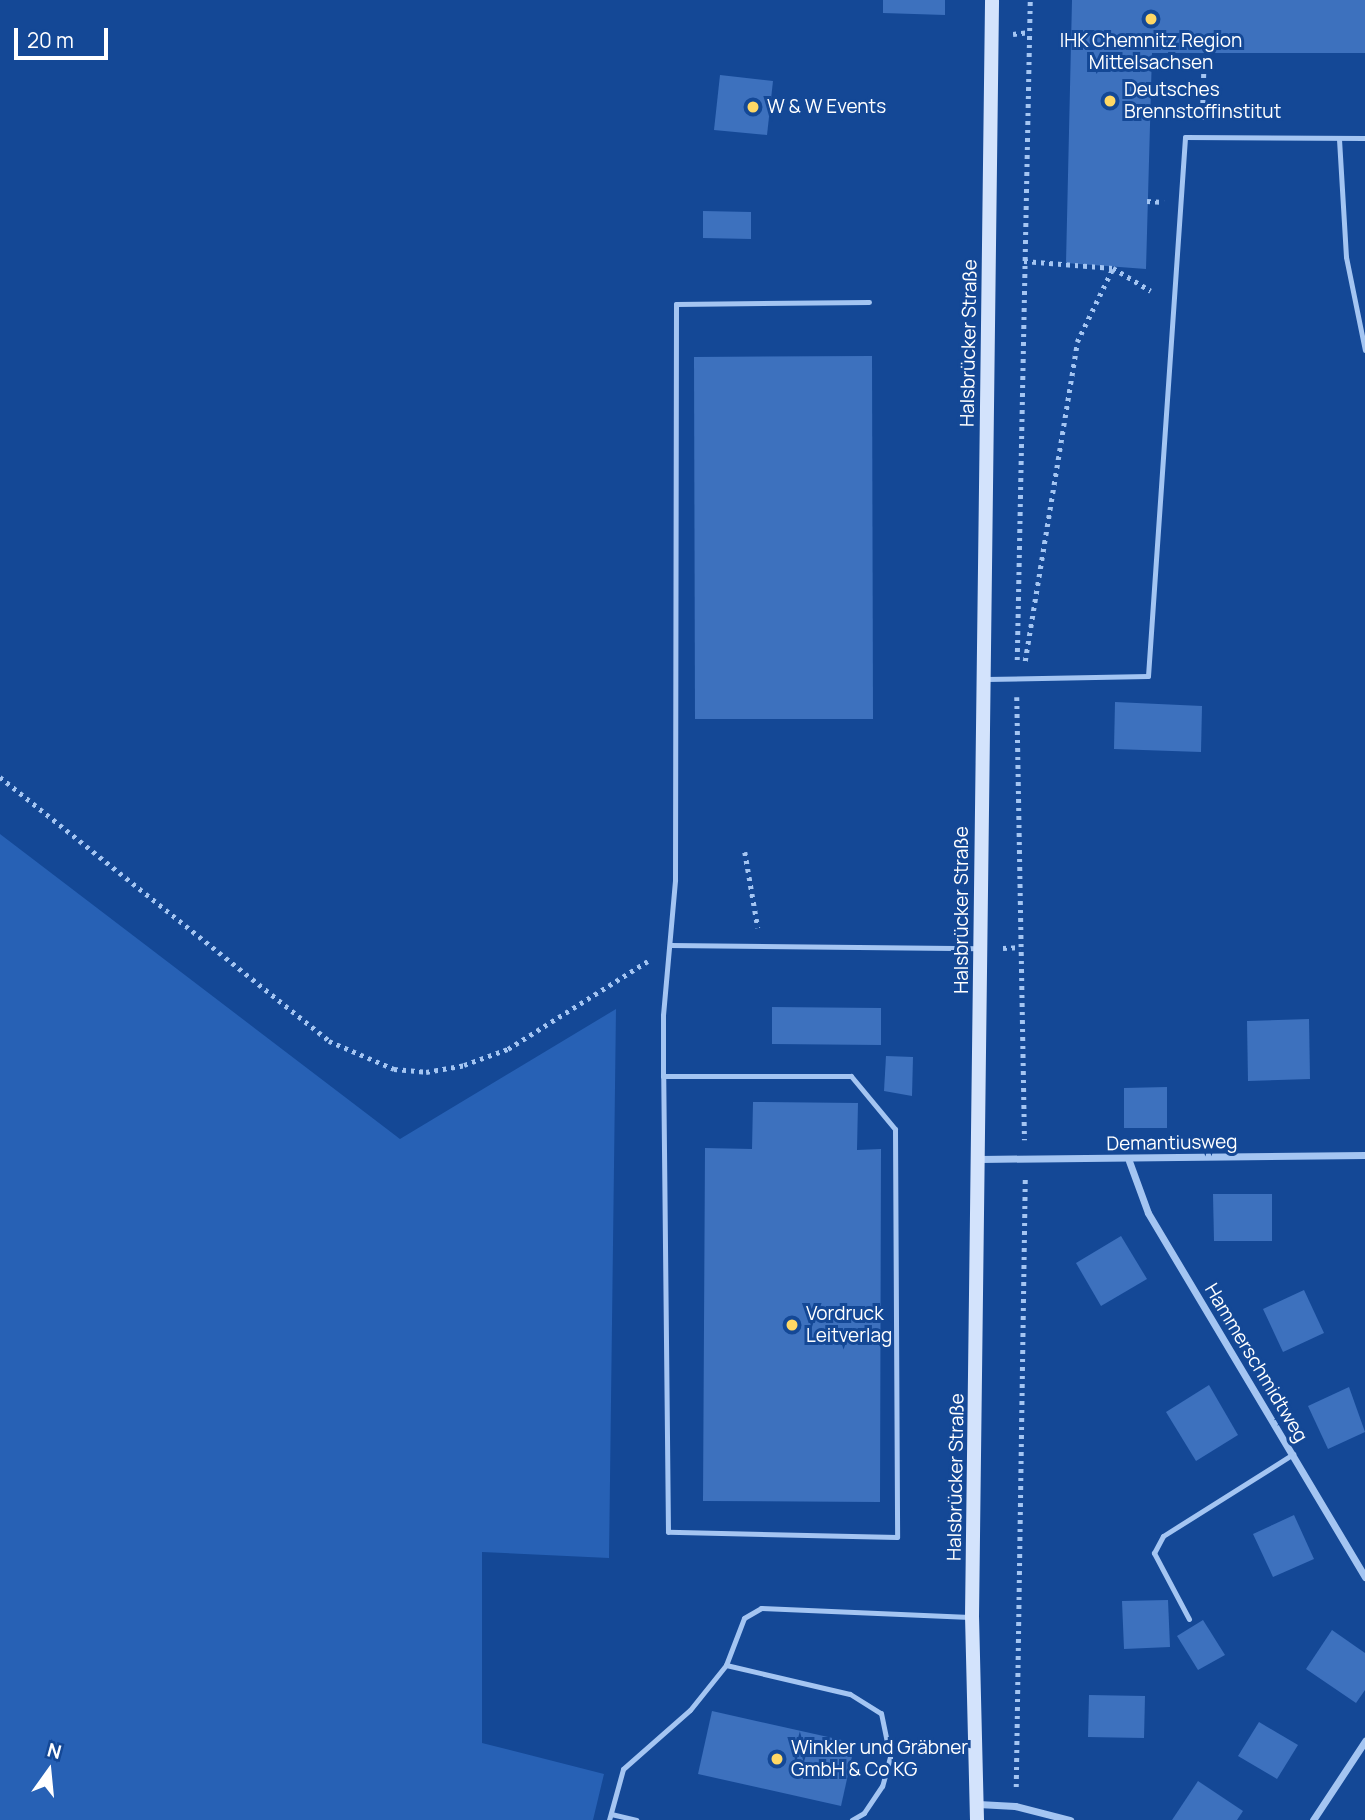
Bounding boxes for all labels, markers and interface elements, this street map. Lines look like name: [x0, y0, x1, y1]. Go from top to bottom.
marker: IHK Chemnitz Region Mittelsachsen: [1143, 11, 1159, 27]
scale bar: [18, 14, 112, 58]
text: 20 m: [27, 26, 74, 54]
place label: IHK Chemnitz Region Mittelsachsen: [1060, 30, 1242, 74]
place label: Deutsches Brennstoffinstitut: [1124, 79, 1281, 123]
marker: Deutsches Brennstoffinstitut: [1102, 93, 1118, 109]
place label: W & W Events: [767, 96, 886, 118]
marker: W & W Events: [745, 99, 761, 115]
street label: Halsbrücker Straße: [956, 259, 982, 427]
street label: Halsbrücker Straße: [951, 826, 973, 994]
street label: Demantiusweg: [1106, 1130, 1238, 1156]
street label: Hammerschmidtweg: [1200, 1280, 1312, 1446]
place label: Vordruck Leitverlag: [806, 1303, 892, 1347]
marker: Vordruck Leitverlag: [784, 1317, 800, 1333]
street label: Halsbrücker Straße: [943, 1393, 969, 1561]
north arrow: [14, 1736, 84, 1806]
text: N: [44, 1736, 64, 1765]
place label: Winkler und Gräbner GmbH & Co KG: [791, 1737, 968, 1781]
marker: Winkler und Gräbner GmbH & Co KG: [769, 1751, 785, 1767]

